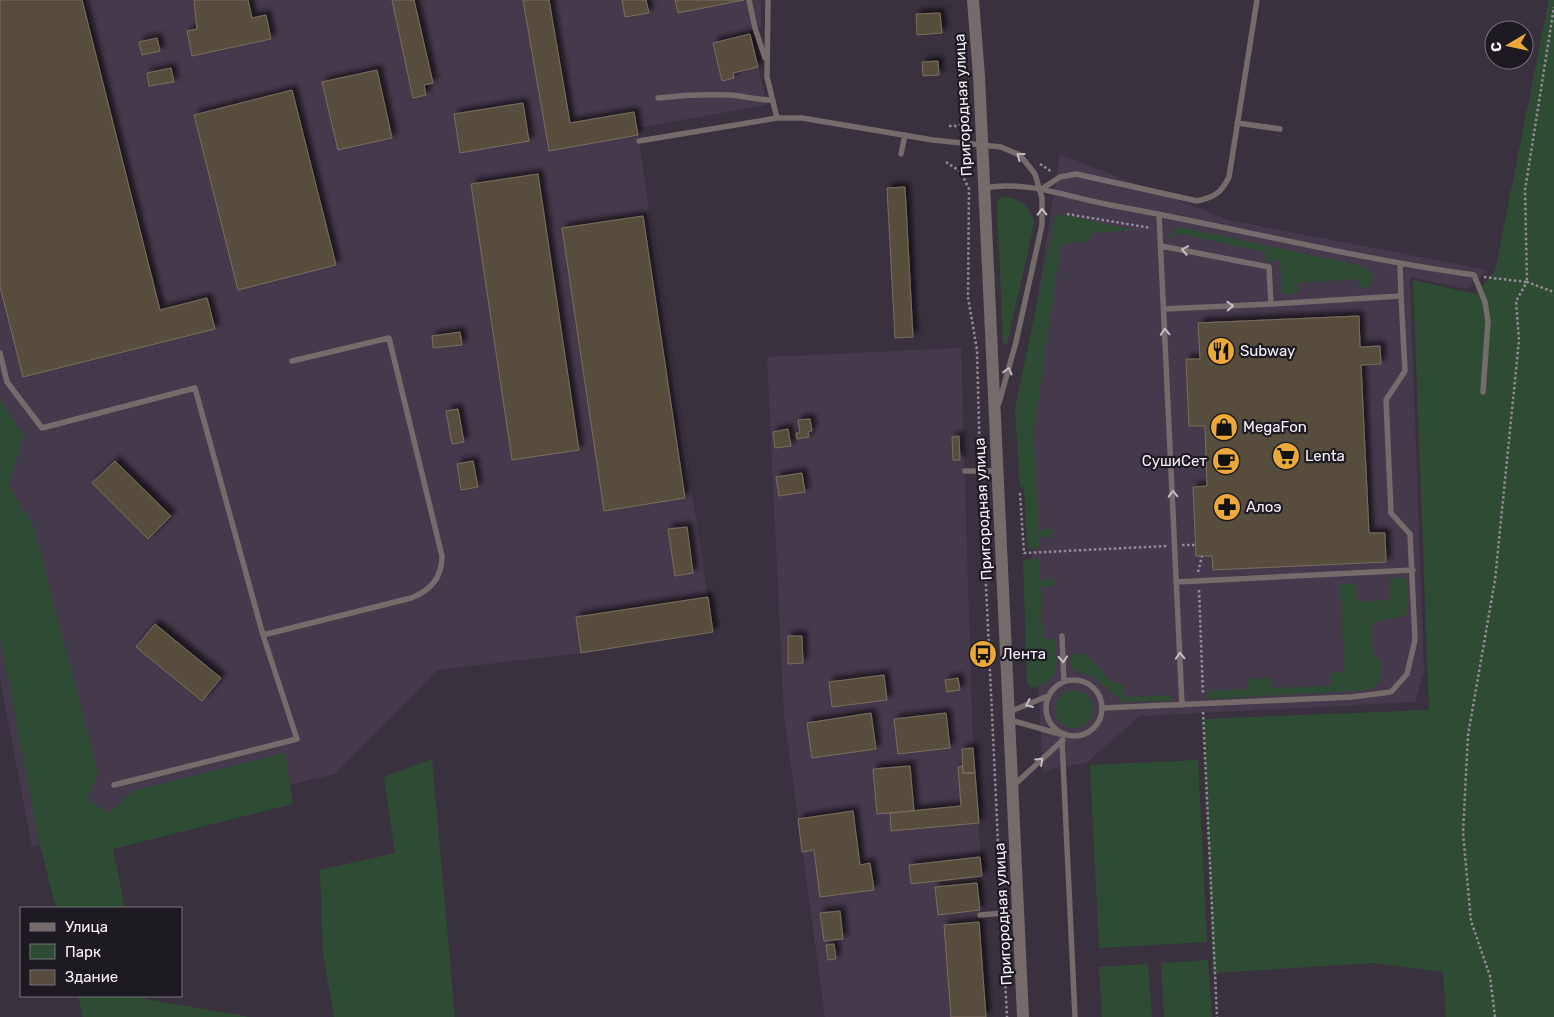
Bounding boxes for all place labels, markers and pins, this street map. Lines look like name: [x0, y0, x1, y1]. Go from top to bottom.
restaurant icon: Subway: [1206, 336, 1236, 366]
place label: Subway: [1240, 342, 1295, 360]
shop icon: MegaFon: [1209, 412, 1239, 442]
place label: MegaFon: [1243, 418, 1307, 436]
supermarket icon: Lenta: [1271, 441, 1301, 471]
cafe icon: СушиСет: [1211, 446, 1241, 476]
place label: Lenta: [1305, 447, 1345, 465]
place label: СушиСет: [1142, 452, 1207, 470]
pharmacy icon: Алоэ: [1212, 492, 1242, 522]
place label: Алоэ: [1246, 498, 1282, 516]
bus stop icon: Лента: [968, 639, 998, 669]
place label: Лента: [1002, 645, 1046, 663]

